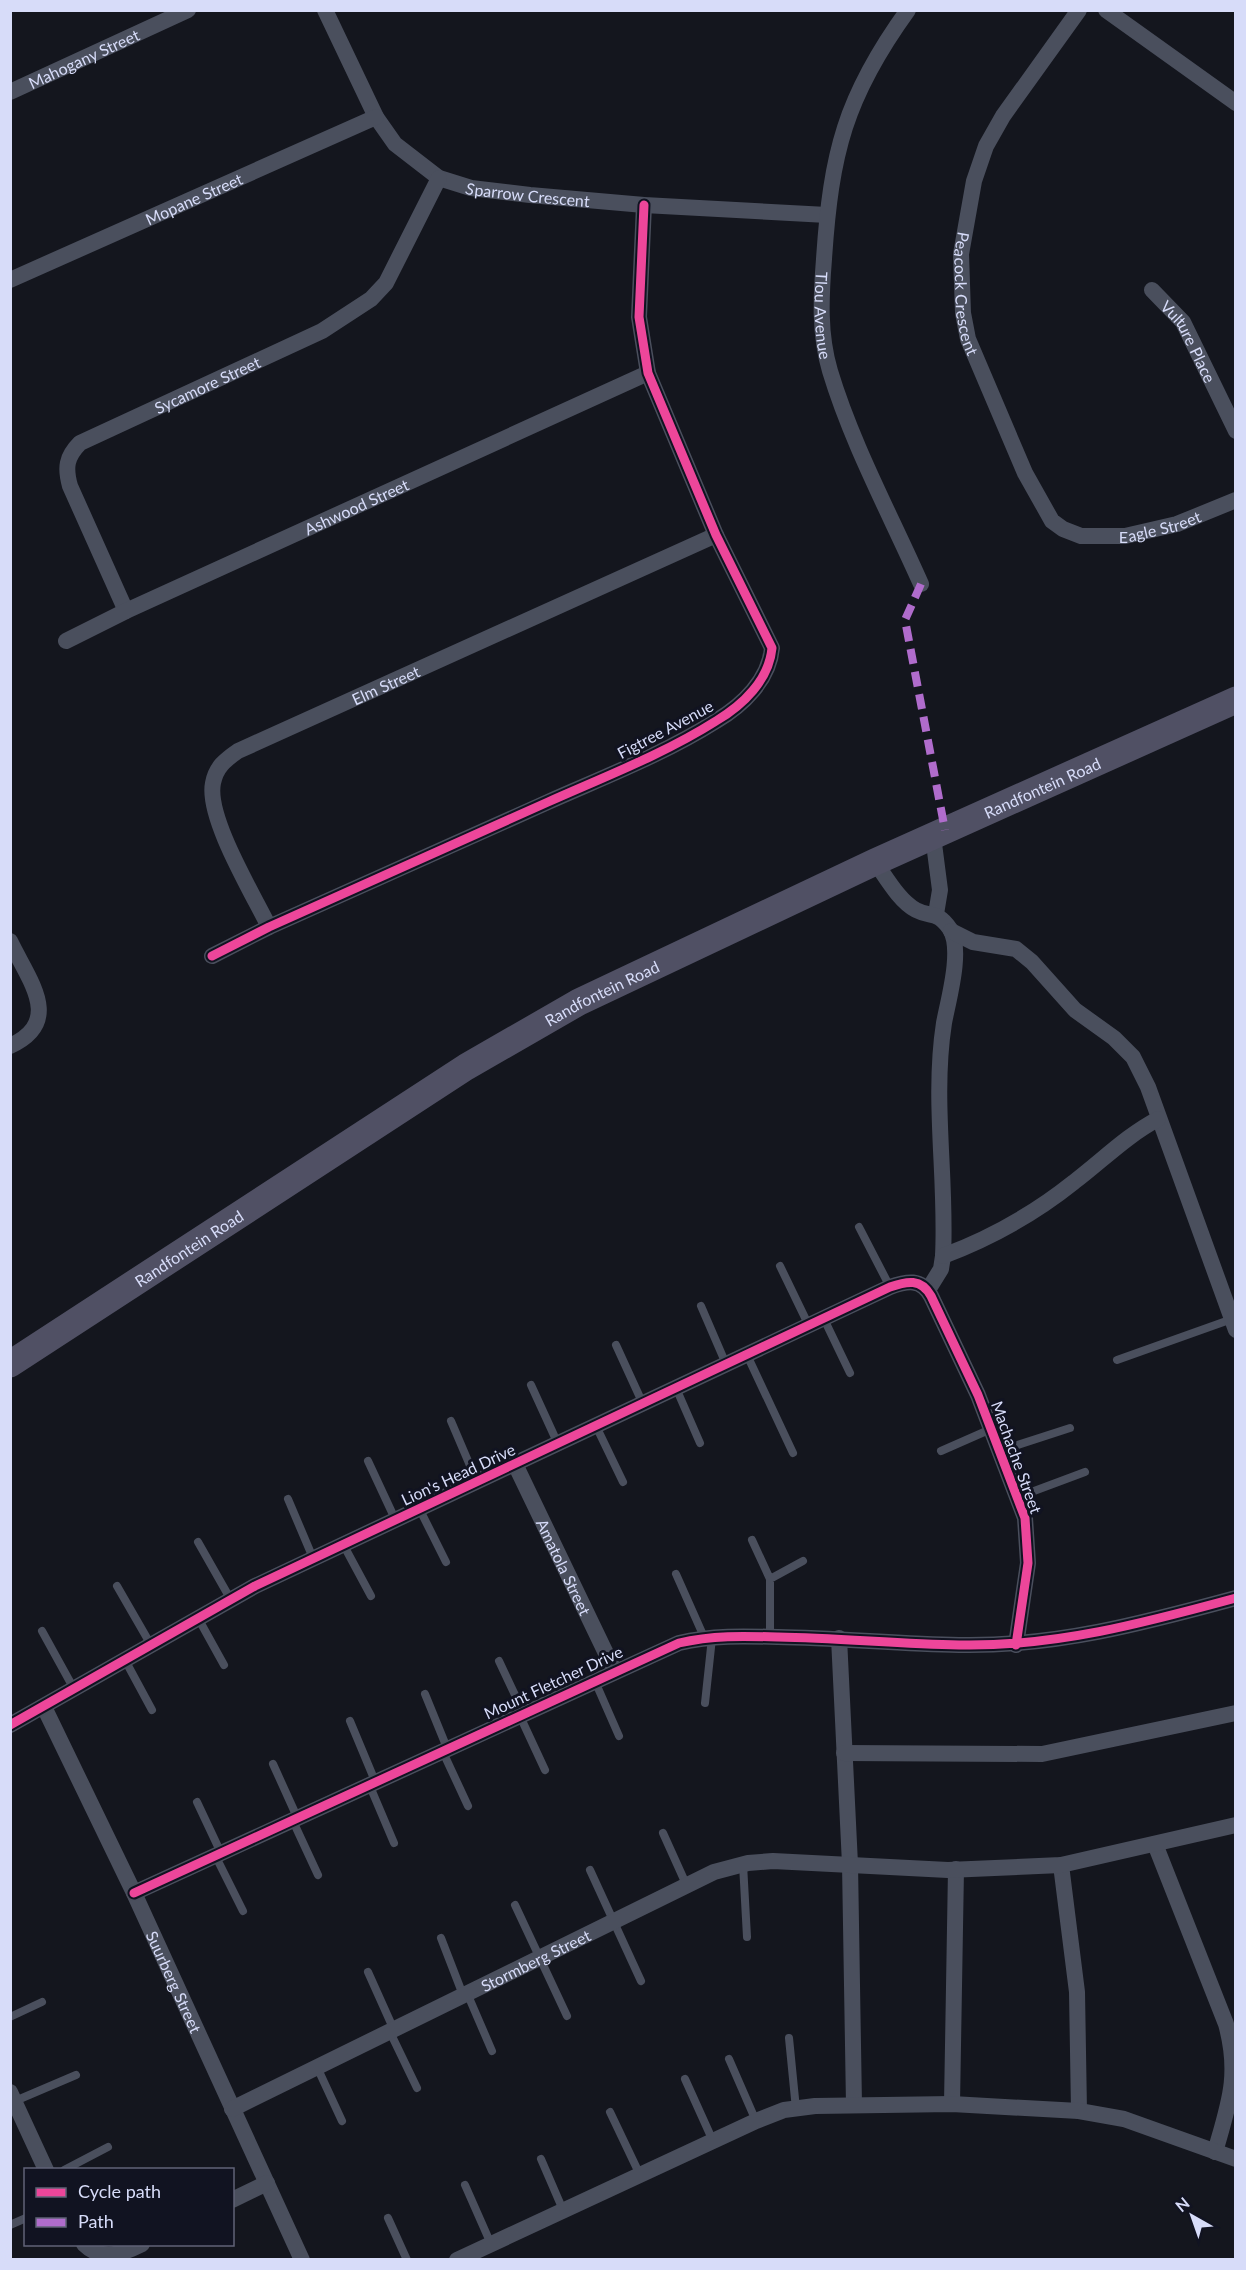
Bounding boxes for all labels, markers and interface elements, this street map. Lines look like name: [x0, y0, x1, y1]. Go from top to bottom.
street label: Mahogany Street: [25, 24, 142, 92]
street label: Mopane Street: [142, 168, 245, 228]
street label: Sparrow Crescent: [464, 178, 591, 210]
street label: Peacock Crescent: [951, 231, 983, 358]
street label: Tlou Avenue: [812, 271, 836, 361]
street label: Vulture Place: [1157, 296, 1220, 385]
street label: Sycamore Street: [151, 351, 263, 417]
street label: Ashwood Street: [301, 474, 412, 538]
street label: Eagle Street: [1119, 506, 1203, 546]
street label: Elm Street: [349, 661, 423, 708]
street label: Figtree Avenue: [614, 696, 716, 762]
street label: Randfontein Road: [981, 753, 1103, 821]
street label: Randfontein Road: [541, 956, 662, 1029]
street label: Randfontein Road: [131, 1206, 246, 1290]
street label: Machache Street: [988, 1398, 1046, 1516]
street label: Lion's Head Drive: [398, 1439, 518, 1509]
street label: Amatola Street: [533, 1515, 596, 1618]
street label: Mount Fletcher Drive: [481, 1642, 625, 1722]
street label: Stormberg Street: [477, 1925, 593, 1995]
street label: Suurberg Street: [143, 1928, 206, 2036]
legend: [24, 2168, 234, 2246]
text: Cycle path: [78, 2180, 161, 2202]
north arrow: [1162, 2186, 1222, 2246]
text: N: [1171, 2193, 1193, 2215]
text: Path: [78, 2210, 114, 2232]

